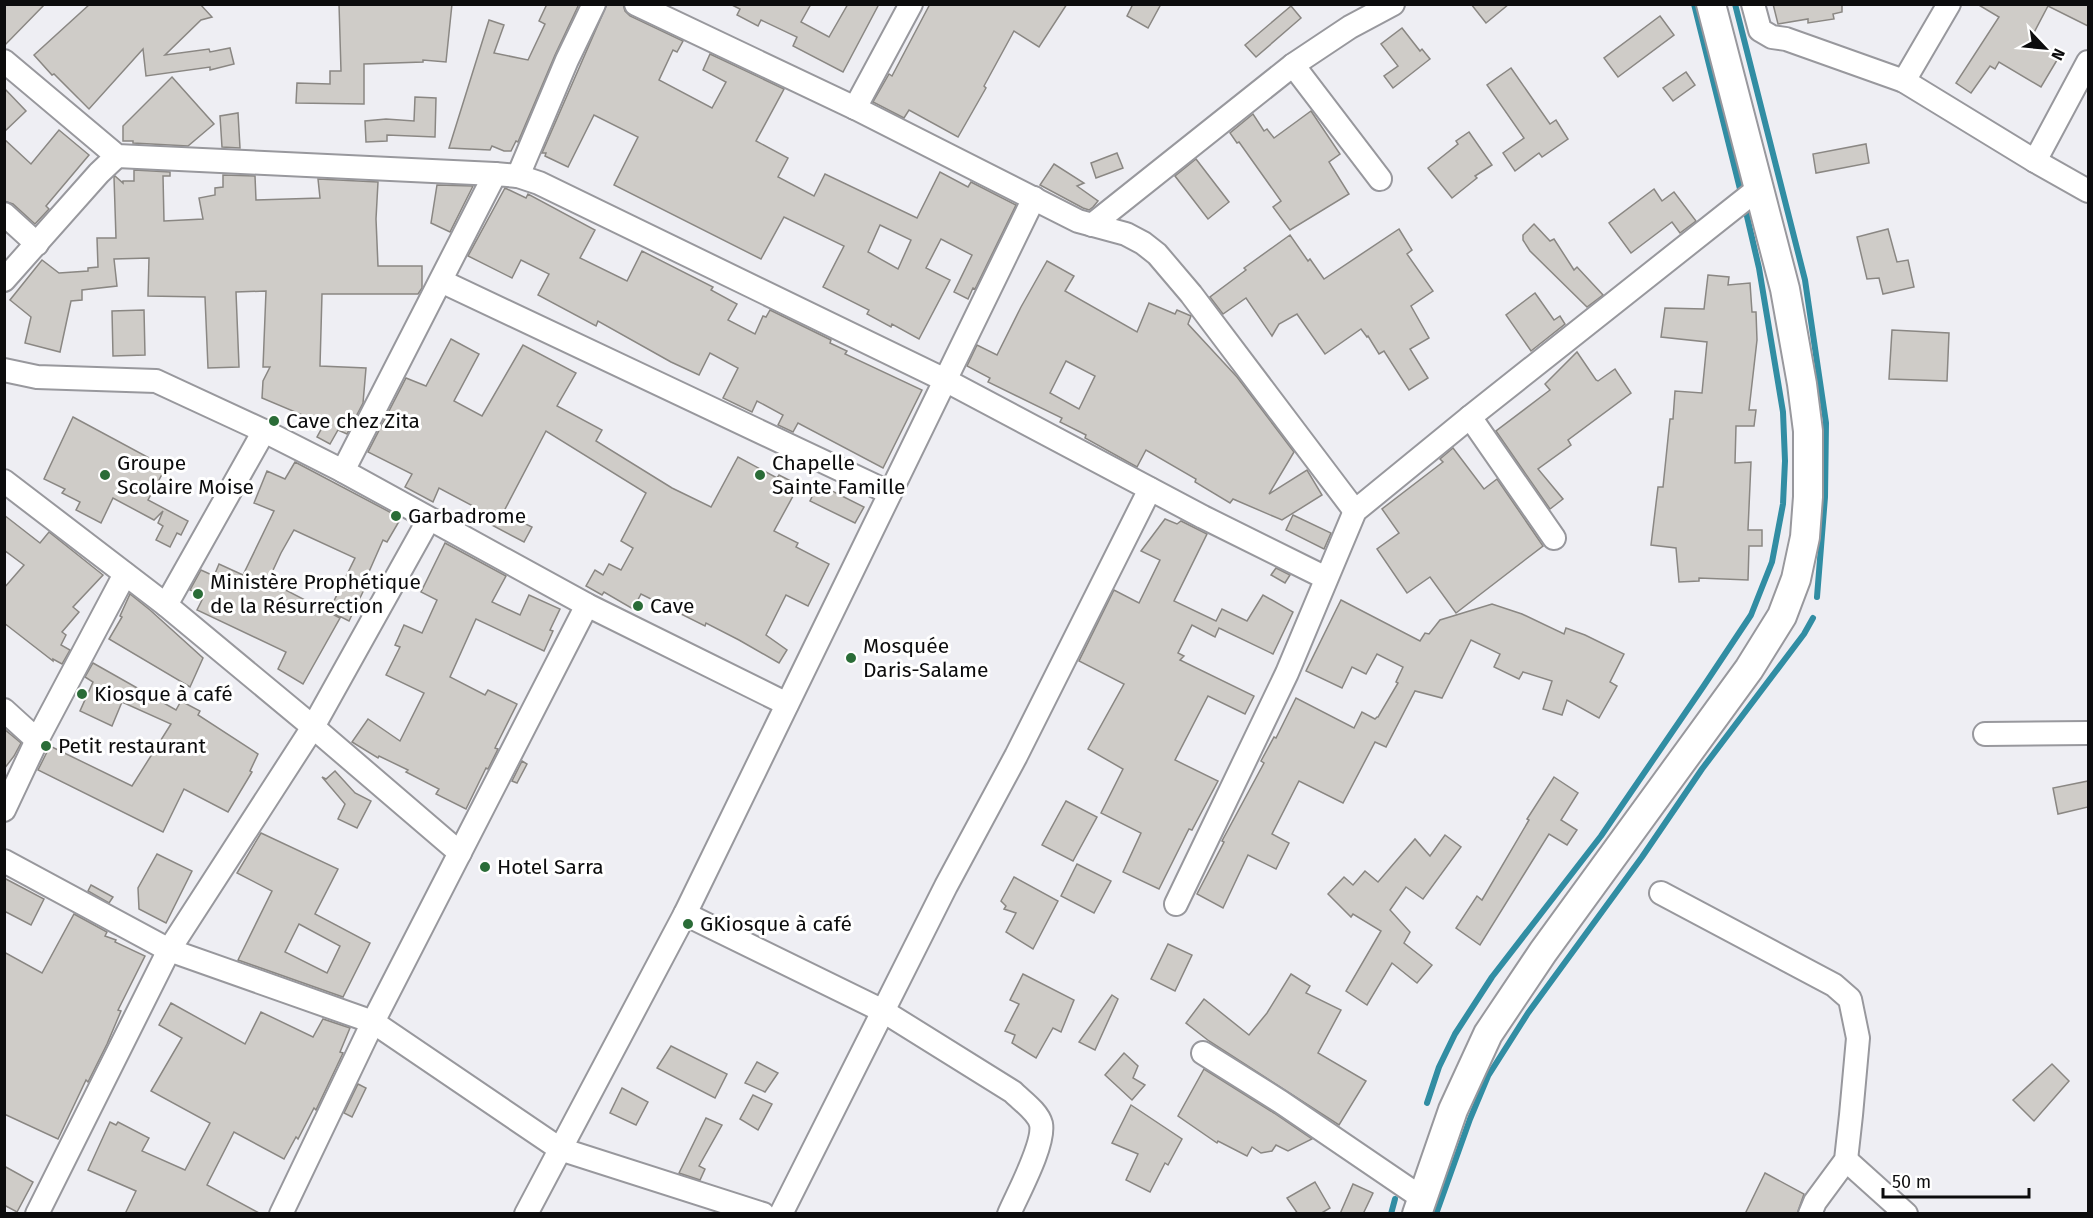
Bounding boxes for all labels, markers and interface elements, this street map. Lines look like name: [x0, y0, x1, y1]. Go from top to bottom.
north arrow: [2015, 18, 2075, 78]
text: N: [2047, 45, 2069, 63]
place label: Cave chez Zita: [286, 408, 420, 434]
marker: Cave chez Zita: [267, 414, 281, 428]
place label: Groupe Scolaire Moise: [117, 450, 254, 500]
place label: Chapelle Sainte Famille: [772, 450, 905, 500]
marker: Groupe Scolaire Moise: [98, 468, 112, 482]
marker: Chapelle Sainte Famille: [753, 468, 767, 482]
place label: Garbadrome: [408, 503, 526, 529]
marker: Garbadrome: [389, 509, 403, 523]
place label: Ministère Prophétique de la Résurrection: [210, 569, 421, 619]
marker: Ministère Prophétique de la Résurrection: [191, 587, 205, 601]
place label: Cave: [650, 593, 694, 619]
marker: Cave: [631, 599, 645, 613]
place label: Mosquée Daris-Salame: [863, 633, 989, 683]
marker: Mosquée Daris-Salame: [844, 651, 858, 665]
place label: Kiosque à café: [94, 681, 233, 707]
marker: Kiosque à café: [75, 687, 89, 701]
place label: Petit restaurant: [58, 733, 207, 759]
marker: Petit restaurant: [39, 739, 53, 753]
place label: Hotel Sarra: [497, 854, 604, 880]
marker: Hotel Sarra: [478, 860, 492, 874]
place label: GKiosque à café: [700, 911, 852, 937]
marker: GKiosque à café: [681, 917, 695, 931]
scale bar: [1883, 1161, 2028, 1199]
text: 50 m: [1892, 1171, 1931, 1193]

